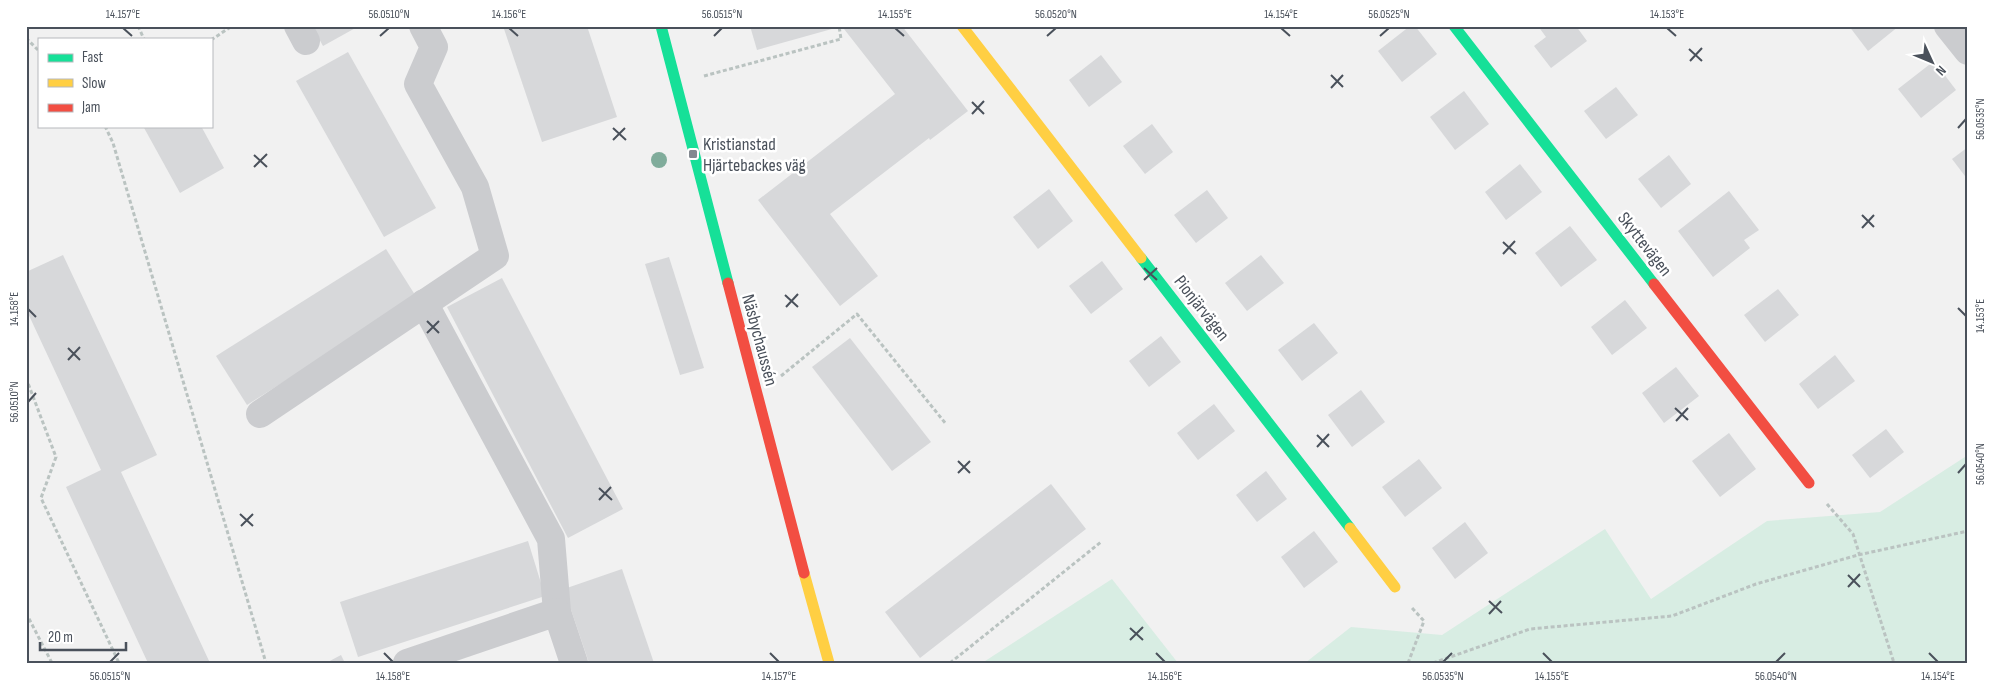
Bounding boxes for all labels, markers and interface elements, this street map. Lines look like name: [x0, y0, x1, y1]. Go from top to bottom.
text: 14.157°E: [106, 7, 140, 22]
text: 56.0510°N: [368, 7, 410, 22]
text: 14.156°E: [492, 7, 526, 22]
text: 56.0515°N: [702, 7, 742, 22]
text: 14.155°E: [878, 7, 912, 22]
text: 56.0520°N: [1035, 7, 1077, 22]
text: 14.154°E: [1264, 7, 1298, 22]
text: 56.0525°N: [1368, 7, 1410, 22]
text: 14.153°E: [1650, 7, 1684, 22]
legend: [38, 38, 212, 128]
north arrow: [1906, 38, 1956, 88]
text: Fast: [82, 48, 104, 67]
text: N: [1932, 62, 1950, 79]
text: Slow: [82, 74, 106, 93]
text: Jam: [81, 98, 100, 117]
text: 56.0535°N: [1973, 98, 1988, 140]
place label: Kristianstad Hjärtebackes väg: [703, 134, 806, 176]
marker: Kristianstad Hjärtebackes väg: [687, 148, 699, 160]
street label: Skyttevägen: [1613, 208, 1676, 280]
street label: Pionjärvägen: [1170, 271, 1234, 345]
text: 14.158°E: [7, 292, 22, 326]
street label: Näsbychaussén: [737, 292, 782, 388]
text: 14.153°E: [1973, 299, 1988, 333]
text: 56.0510°N: [7, 381, 22, 423]
text: 56.0540°N: [1973, 443, 1988, 485]
scale bar: [40, 619, 126, 651]
text: 20 m: [48, 628, 73, 647]
text: 56.0515°N: [90, 669, 130, 684]
text: 14.158°E: [376, 669, 410, 684]
text: 14.157°E: [762, 669, 796, 684]
text: 14.156°E: [1148, 669, 1182, 684]
text: 56.0535°N: [1422, 669, 1464, 684]
text: 14.155°E: [1535, 669, 1569, 684]
text: 56.0540°N: [1755, 669, 1797, 684]
text: 14.154°E: [1921, 669, 1955, 684]

